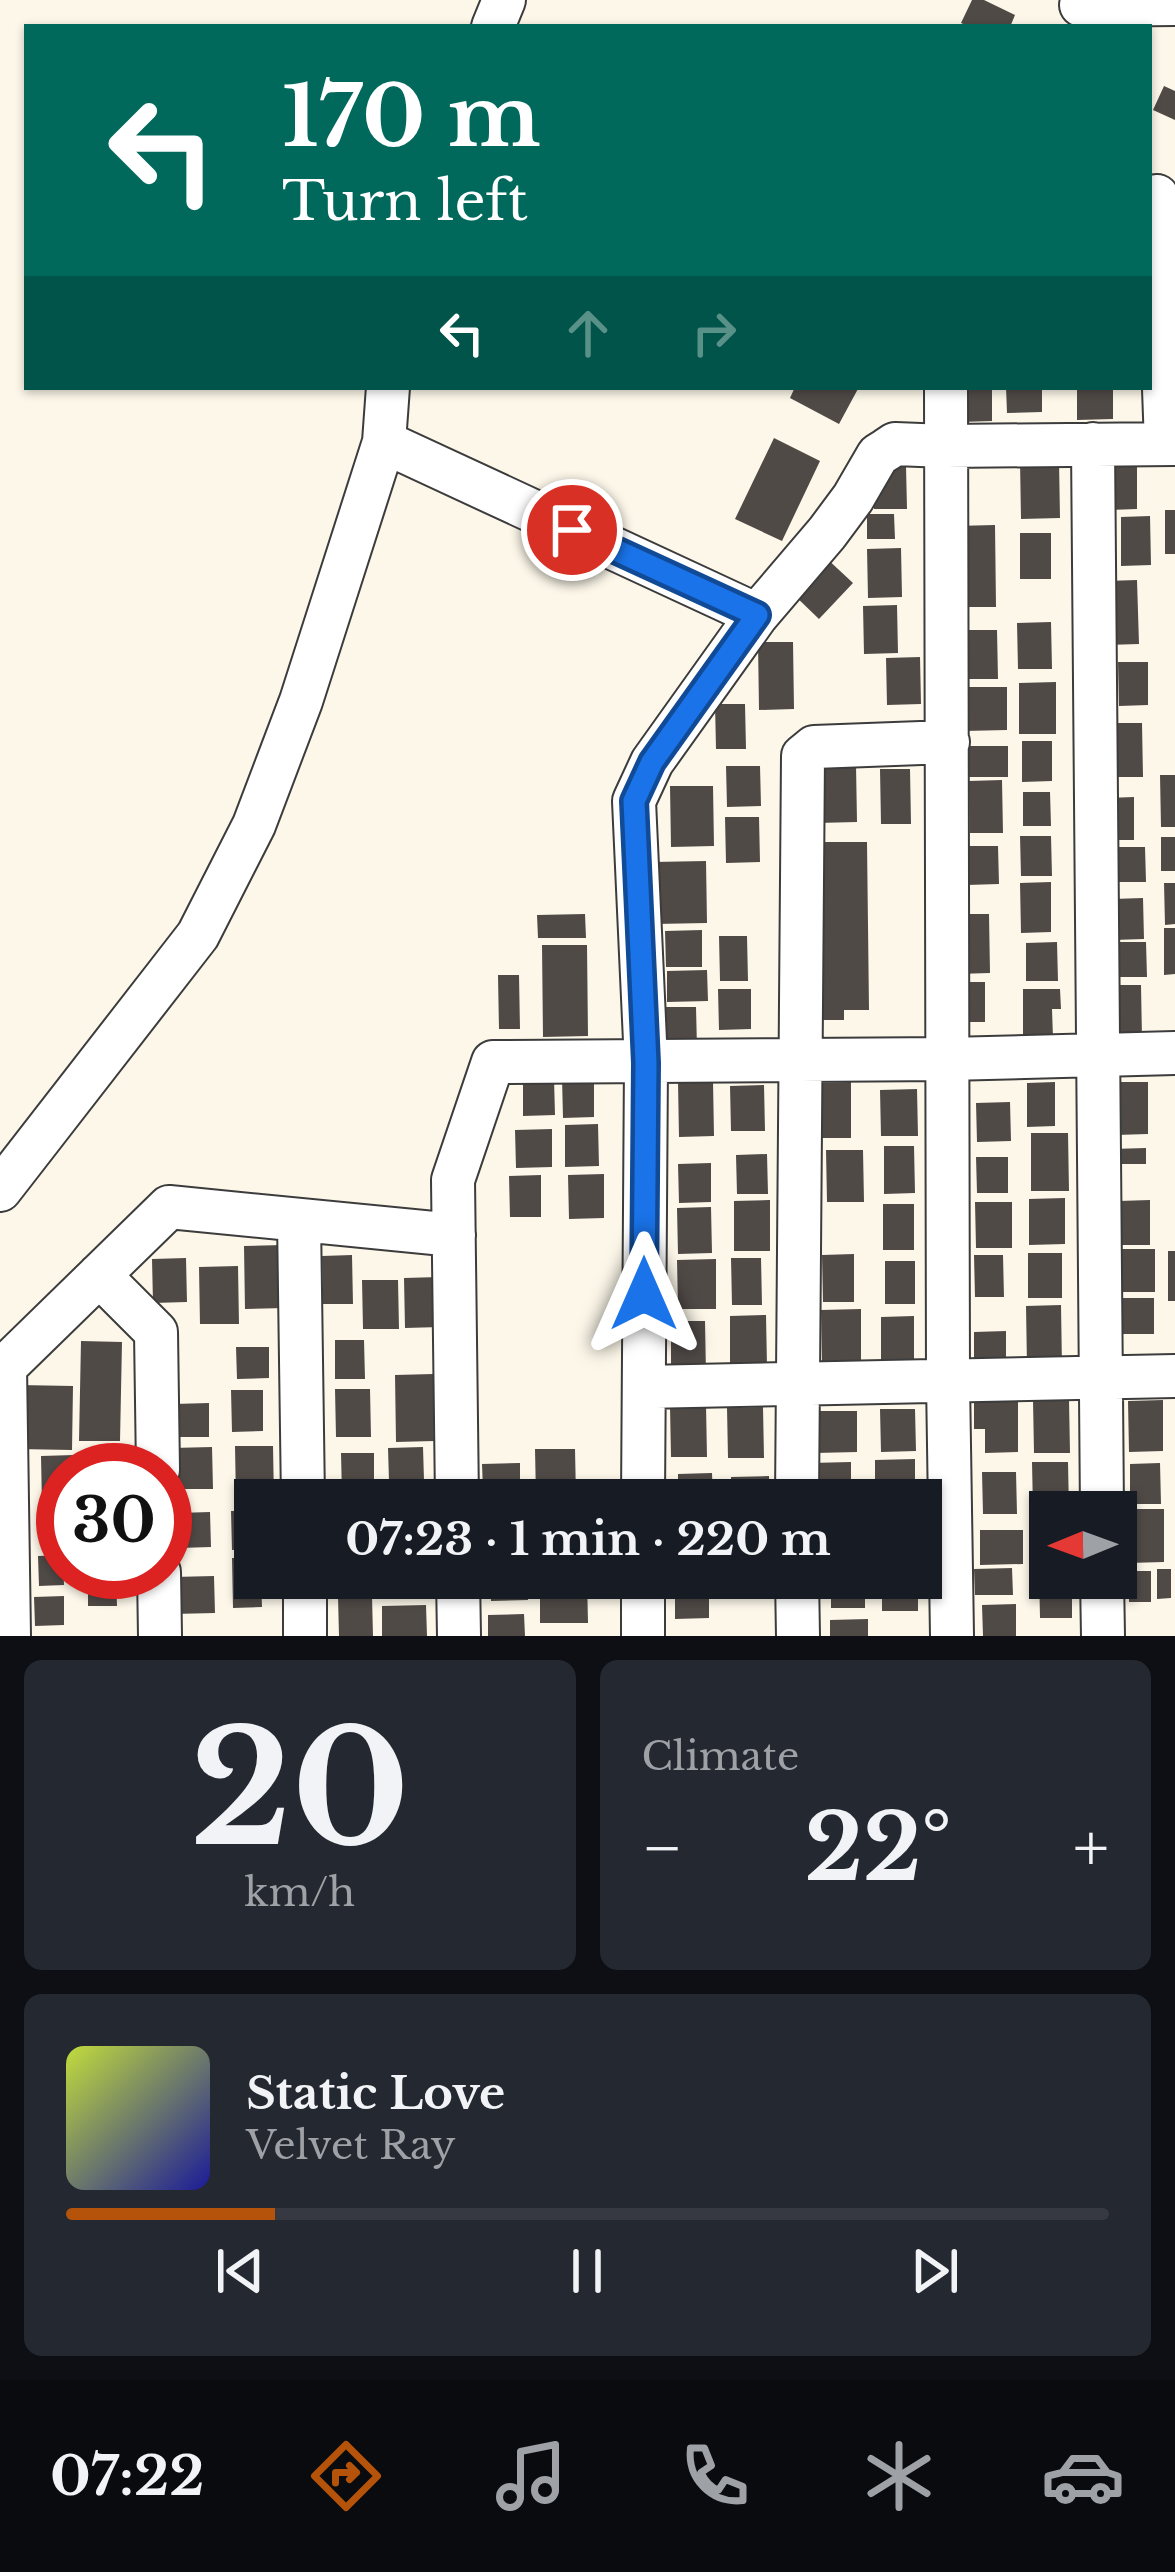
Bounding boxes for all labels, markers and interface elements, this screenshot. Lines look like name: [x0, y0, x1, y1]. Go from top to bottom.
text: 170 m: [282, 65, 541, 169]
icon: left: [84, 72, 240, 228]
text: Turn left: [282, 168, 528, 235]
icon: left: [429, 300, 495, 366]
icon: ahead: [555, 300, 621, 366]
icon: right: [681, 300, 747, 366]
pin: [521, 479, 623, 581]
icon: arrive: [539, 497, 605, 563]
position arrow: [581, 1231, 707, 1357]
speed limit sign: 30: [36, 1443, 192, 1599]
north arrow: [1029, 1491, 1137, 1599]
map controls: [1029, 1491, 1137, 1599]
text: 07:23 · 1 min · 220 m: [345, 1511, 831, 1567]
text: 20: [190, 1693, 409, 1886]
text: Climate: [642, 1732, 799, 1781]
text: 22°: [804, 1793, 952, 1904]
text: −: [642, 1807, 683, 1889]
text: +: [1073, 1807, 1109, 1889]
text: km/h: [244, 1868, 355, 1917]
text: Static Love: [246, 2065, 505, 2121]
text: Velvet Ray: [246, 2121, 456, 2170]
icon: previous: [207, 2238, 273, 2304]
icon: pause: [554, 2238, 620, 2304]
icon: next: [902, 2238, 968, 2304]
icon: directions: [304, 2434, 388, 2518]
icon: music: [489, 2434, 573, 2518]
icon: phone: [673, 2434, 757, 2518]
icon: climate: [857, 2434, 941, 2518]
icon: car: [1041, 2434, 1125, 2518]
text: 07:22: [50, 2443, 204, 2510]

